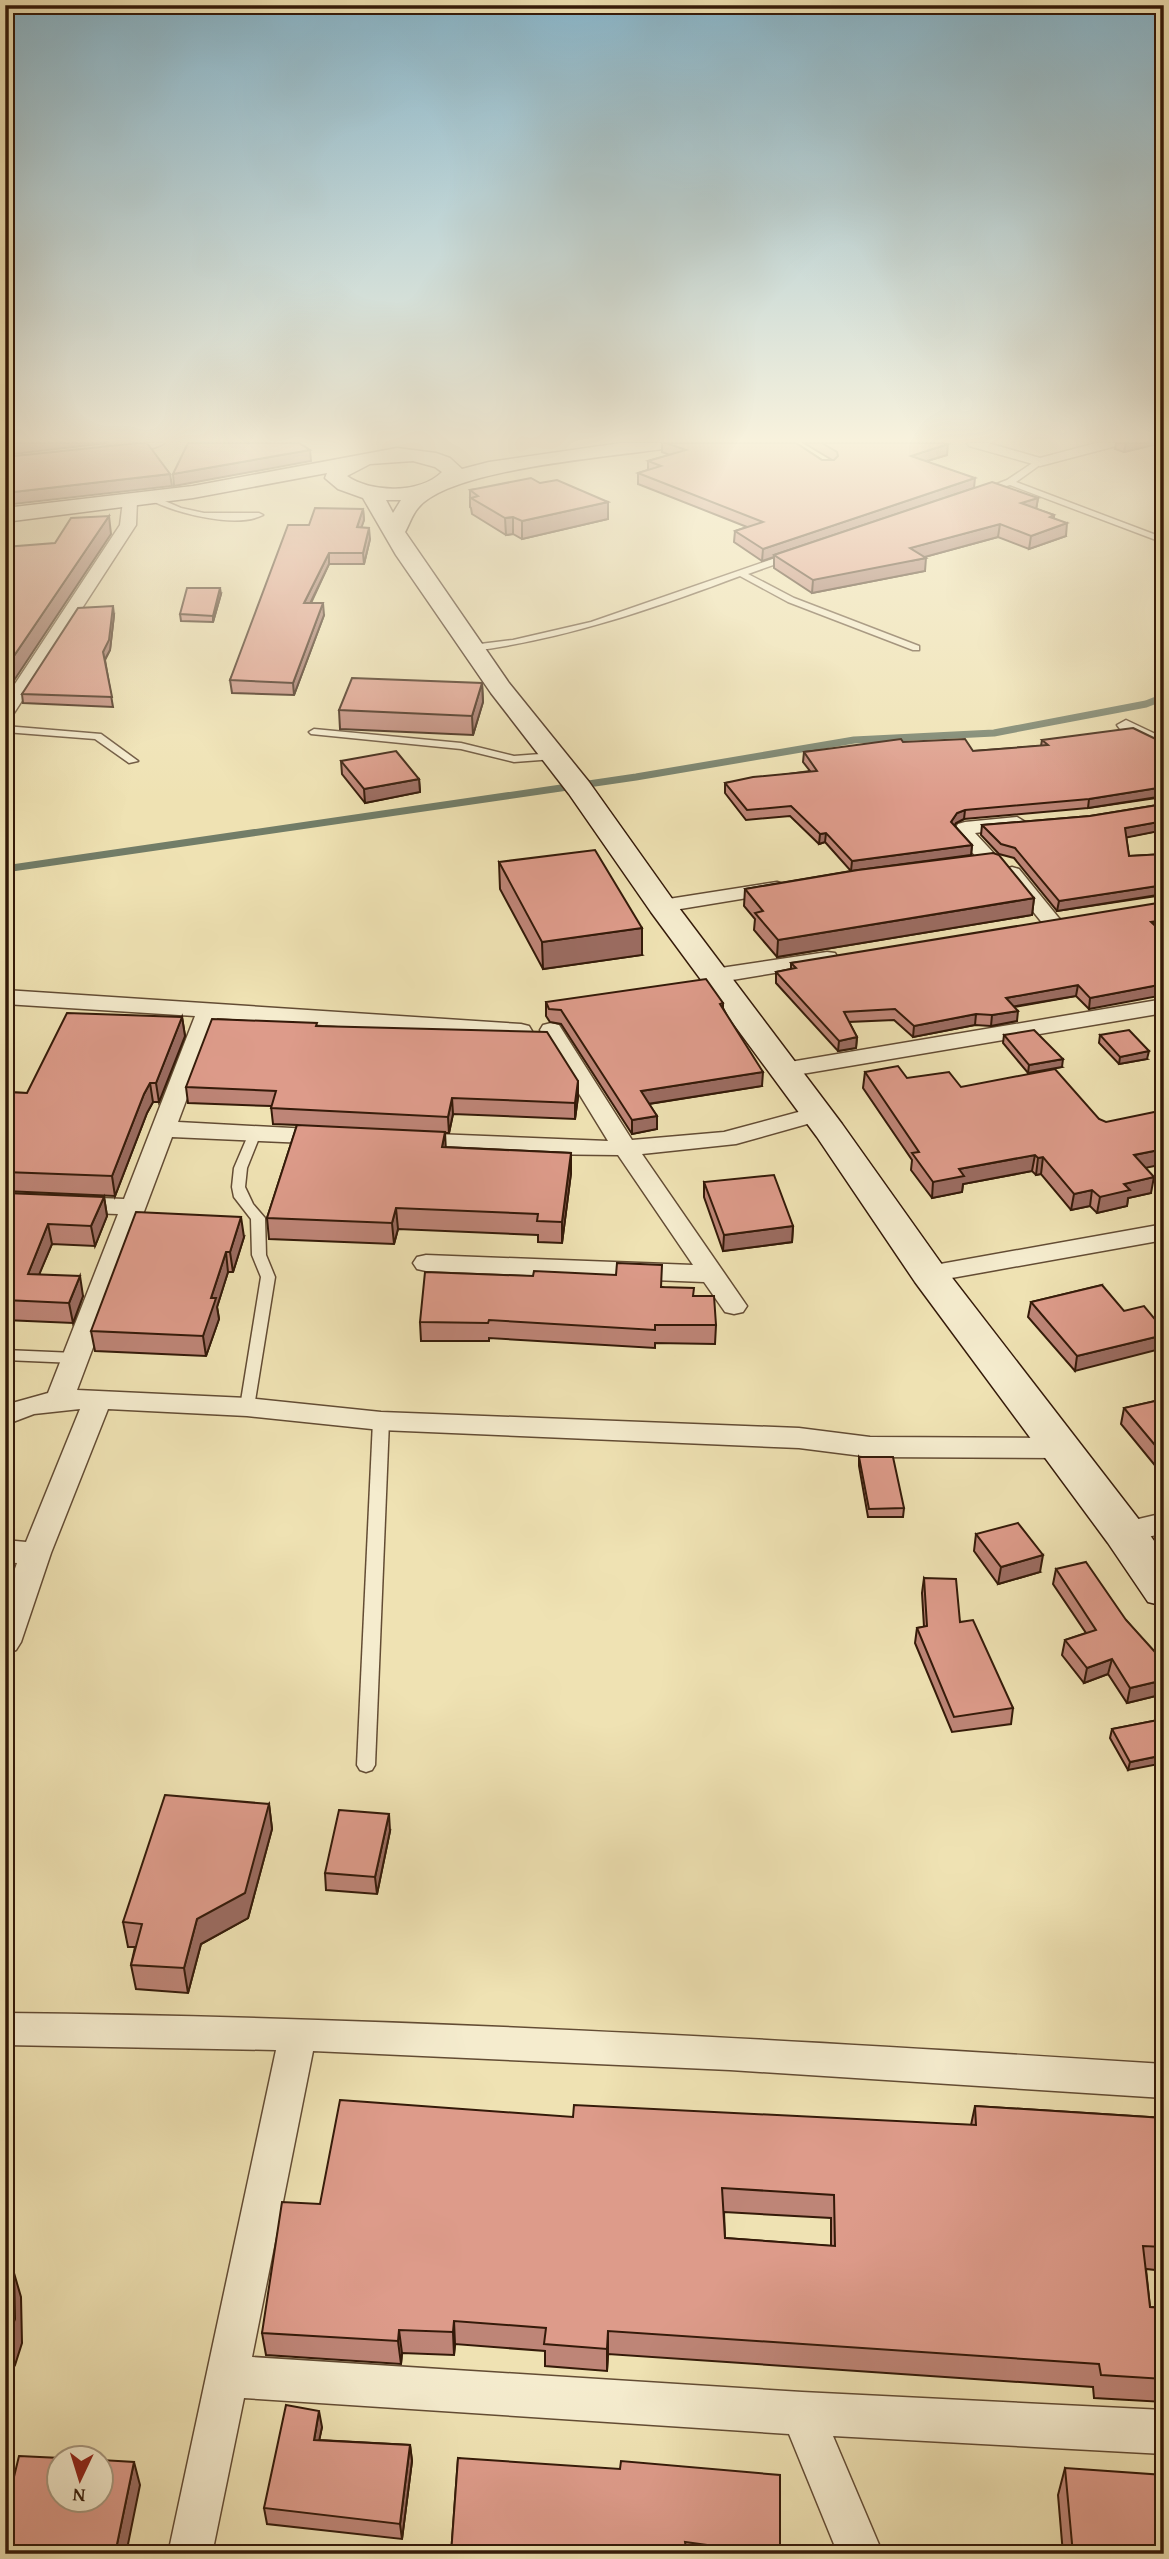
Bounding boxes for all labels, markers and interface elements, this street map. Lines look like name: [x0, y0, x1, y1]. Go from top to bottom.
north arrow: [46, 2444, 116, 2514]
text: N: [71, 2482, 86, 2510]

